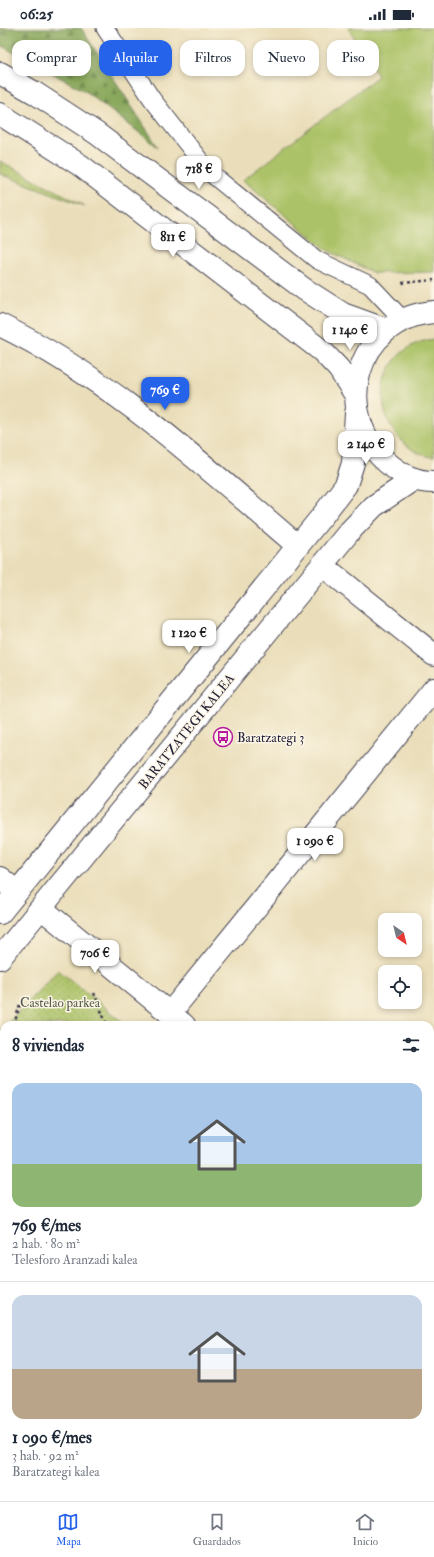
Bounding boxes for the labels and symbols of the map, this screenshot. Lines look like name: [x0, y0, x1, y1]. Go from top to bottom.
pin: 718 €: [171, 156, 227, 190]
pin: 811 €: [145, 224, 201, 258]
pin: 1 140 €: [313, 317, 387, 351]
pin: 769 €: [137, 377, 193, 411]
pin: 2 140 €: [329, 431, 403, 465]
pin: 1 120 €: [152, 620, 226, 654]
street label: BARATZATEGI KALEA: [135, 670, 239, 792]
bus stop icon: Baratzategi 3: [212, 726, 234, 748]
place label: Baratzategi 3: [237, 730, 304, 746]
pin: 1 090 €: [278, 828, 352, 862]
north arrow: [378, 913, 422, 957]
pin: 706 €: [67, 940, 123, 974]
park label: Castelao parkea: [20, 995, 101, 1012]

